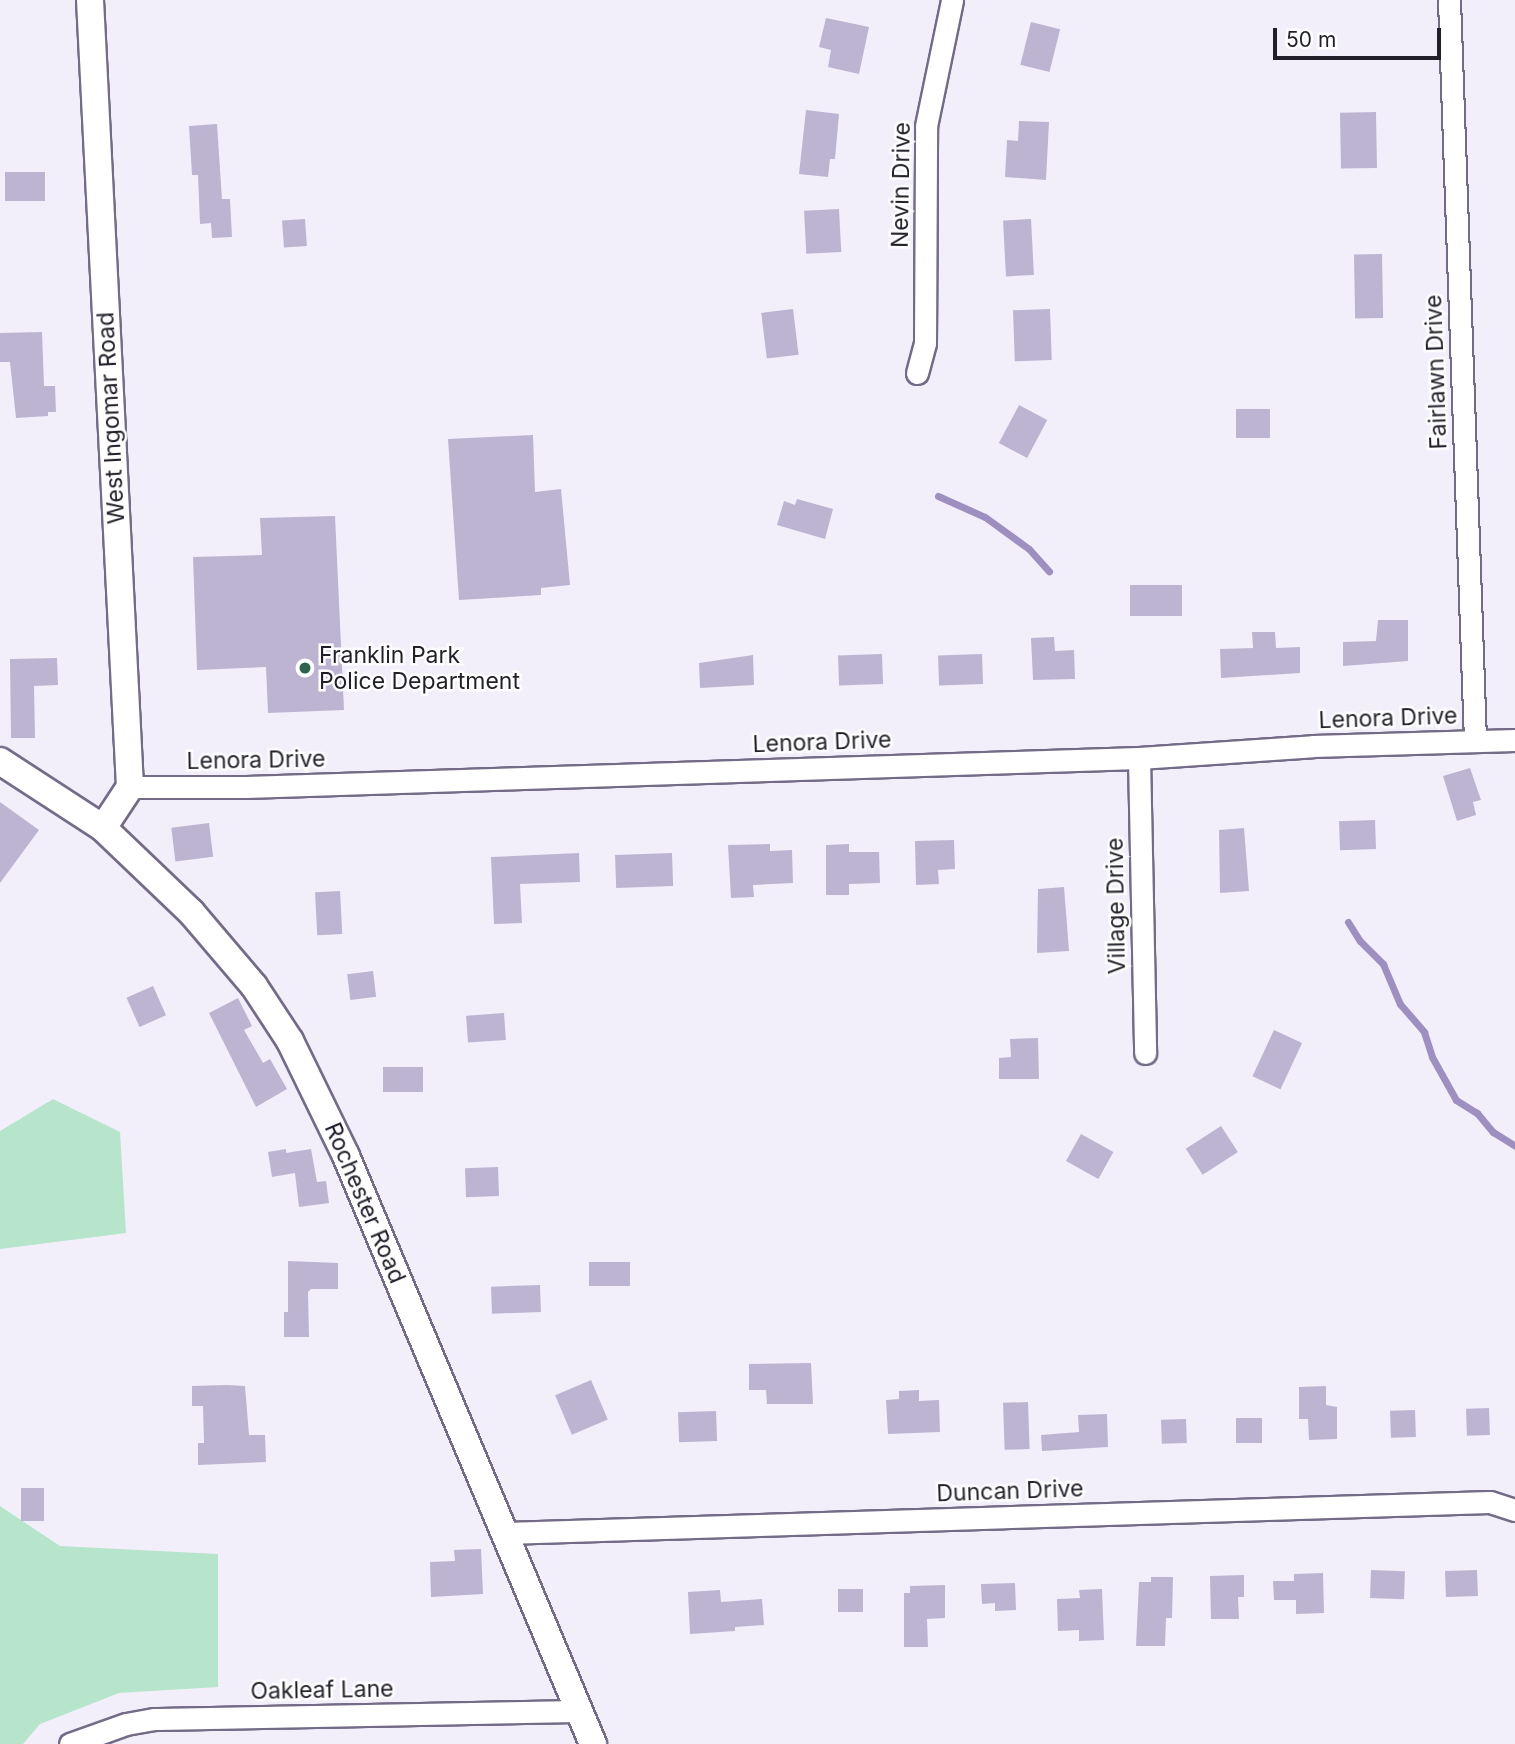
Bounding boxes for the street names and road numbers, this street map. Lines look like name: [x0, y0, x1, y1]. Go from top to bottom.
street label: Nevin Drive: [886, 122, 916, 248]
street label: Fairlawn Drive: [1420, 294, 1452, 450]
street label: West Ingomar Road: [92, 311, 130, 525]
street label: Lenora Drive: [1318, 702, 1458, 734]
street label: Lenora Drive: [752, 726, 892, 758]
street label: Lenora Drive: [186, 745, 326, 775]
street label: Village Drive: [1101, 837, 1131, 975]
street label: Rochester Road: [319, 1119, 411, 1287]
street label: Duncan Drive: [936, 1475, 1084, 1507]
street label: Oakleaf Lane: [250, 1675, 394, 1705]

